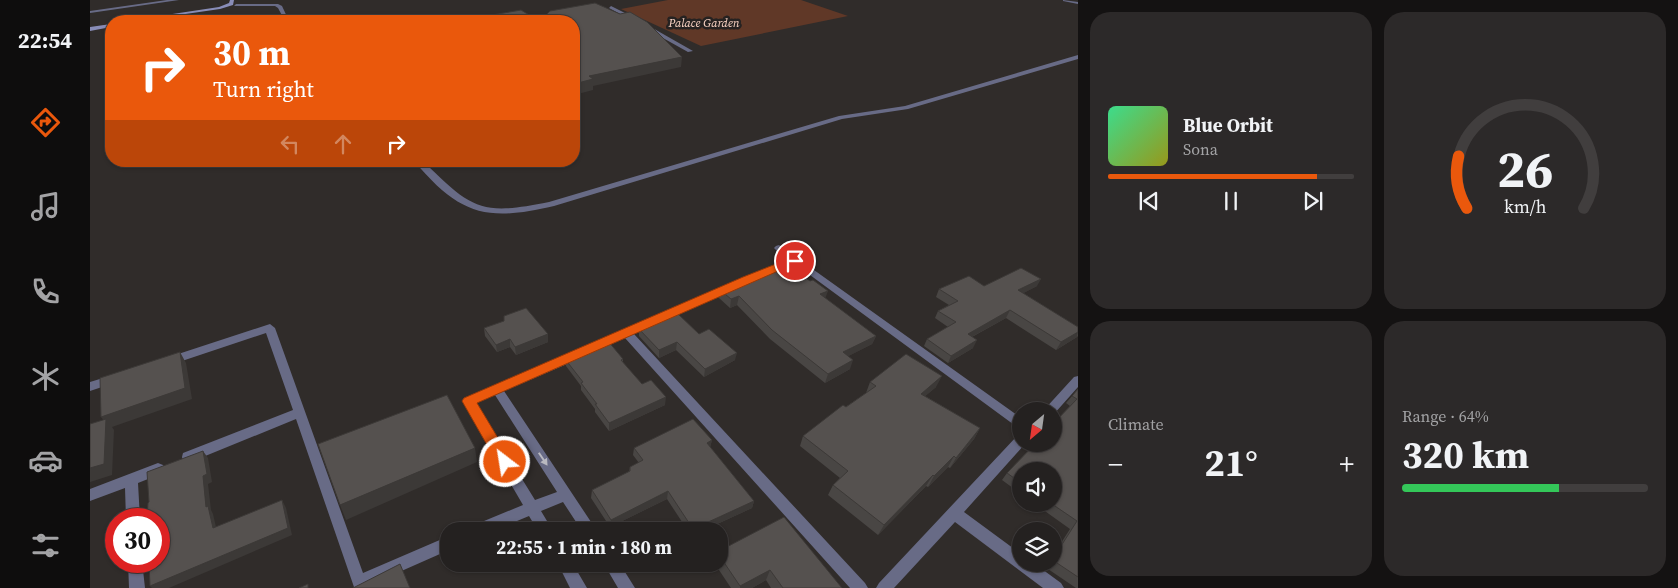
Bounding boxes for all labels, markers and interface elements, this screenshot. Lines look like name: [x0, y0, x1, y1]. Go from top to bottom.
park label: Palace Garden: [667, 15, 740, 31]
text: 22:54: [18, 25, 72, 55]
text: 30 m: [213, 29, 290, 77]
icon: right: [130, 35, 195, 100]
text: Turn right: [213, 74, 314, 104]
icon: directions: [28, 105, 63, 140]
text: Blue Orbit: [1183, 112, 1273, 138]
icon: left: [276, 130, 304, 158]
icon: ahead: [329, 130, 357, 158]
icon: right: [382, 130, 410, 158]
text: 26: [1497, 133, 1553, 204]
text: Sona: [1183, 138, 1218, 160]
icon: previous: [1135, 187, 1163, 215]
icon: pause: [1217, 187, 1245, 215]
icon: next: [1299, 187, 1327, 215]
icon: music: [28, 189, 63, 224]
text: km/h: [1504, 194, 1547, 219]
pin: [774, 240, 816, 282]
icon: arrive: [781, 247, 809, 275]
icon: phone: [28, 274, 63, 309]
icon: climate: [28, 359, 63, 394]
north arrow: [1012, 402, 1062, 452]
map controls: [1012, 402, 1062, 572]
text: Range · 64%: [1402, 405, 1489, 427]
text: Climate: [1108, 413, 1164, 435]
text: 320 km: [1402, 429, 1529, 481]
position arrow: [478, 435, 530, 487]
text: 21°: [1204, 437, 1258, 489]
icon: car: [28, 443, 63, 478]
text: −: [1108, 445, 1123, 483]
text: +: [1339, 445, 1354, 483]
one-way arrow: [538, 452, 548, 466]
button: sound: [1012, 462, 1062, 512]
speed limit sign: 30: [105, 508, 170, 573]
button: layers: [1012, 522, 1062, 572]
icon: filters: [28, 528, 63, 563]
text: 22:55 · 1 min · 180 m: [496, 534, 672, 560]

